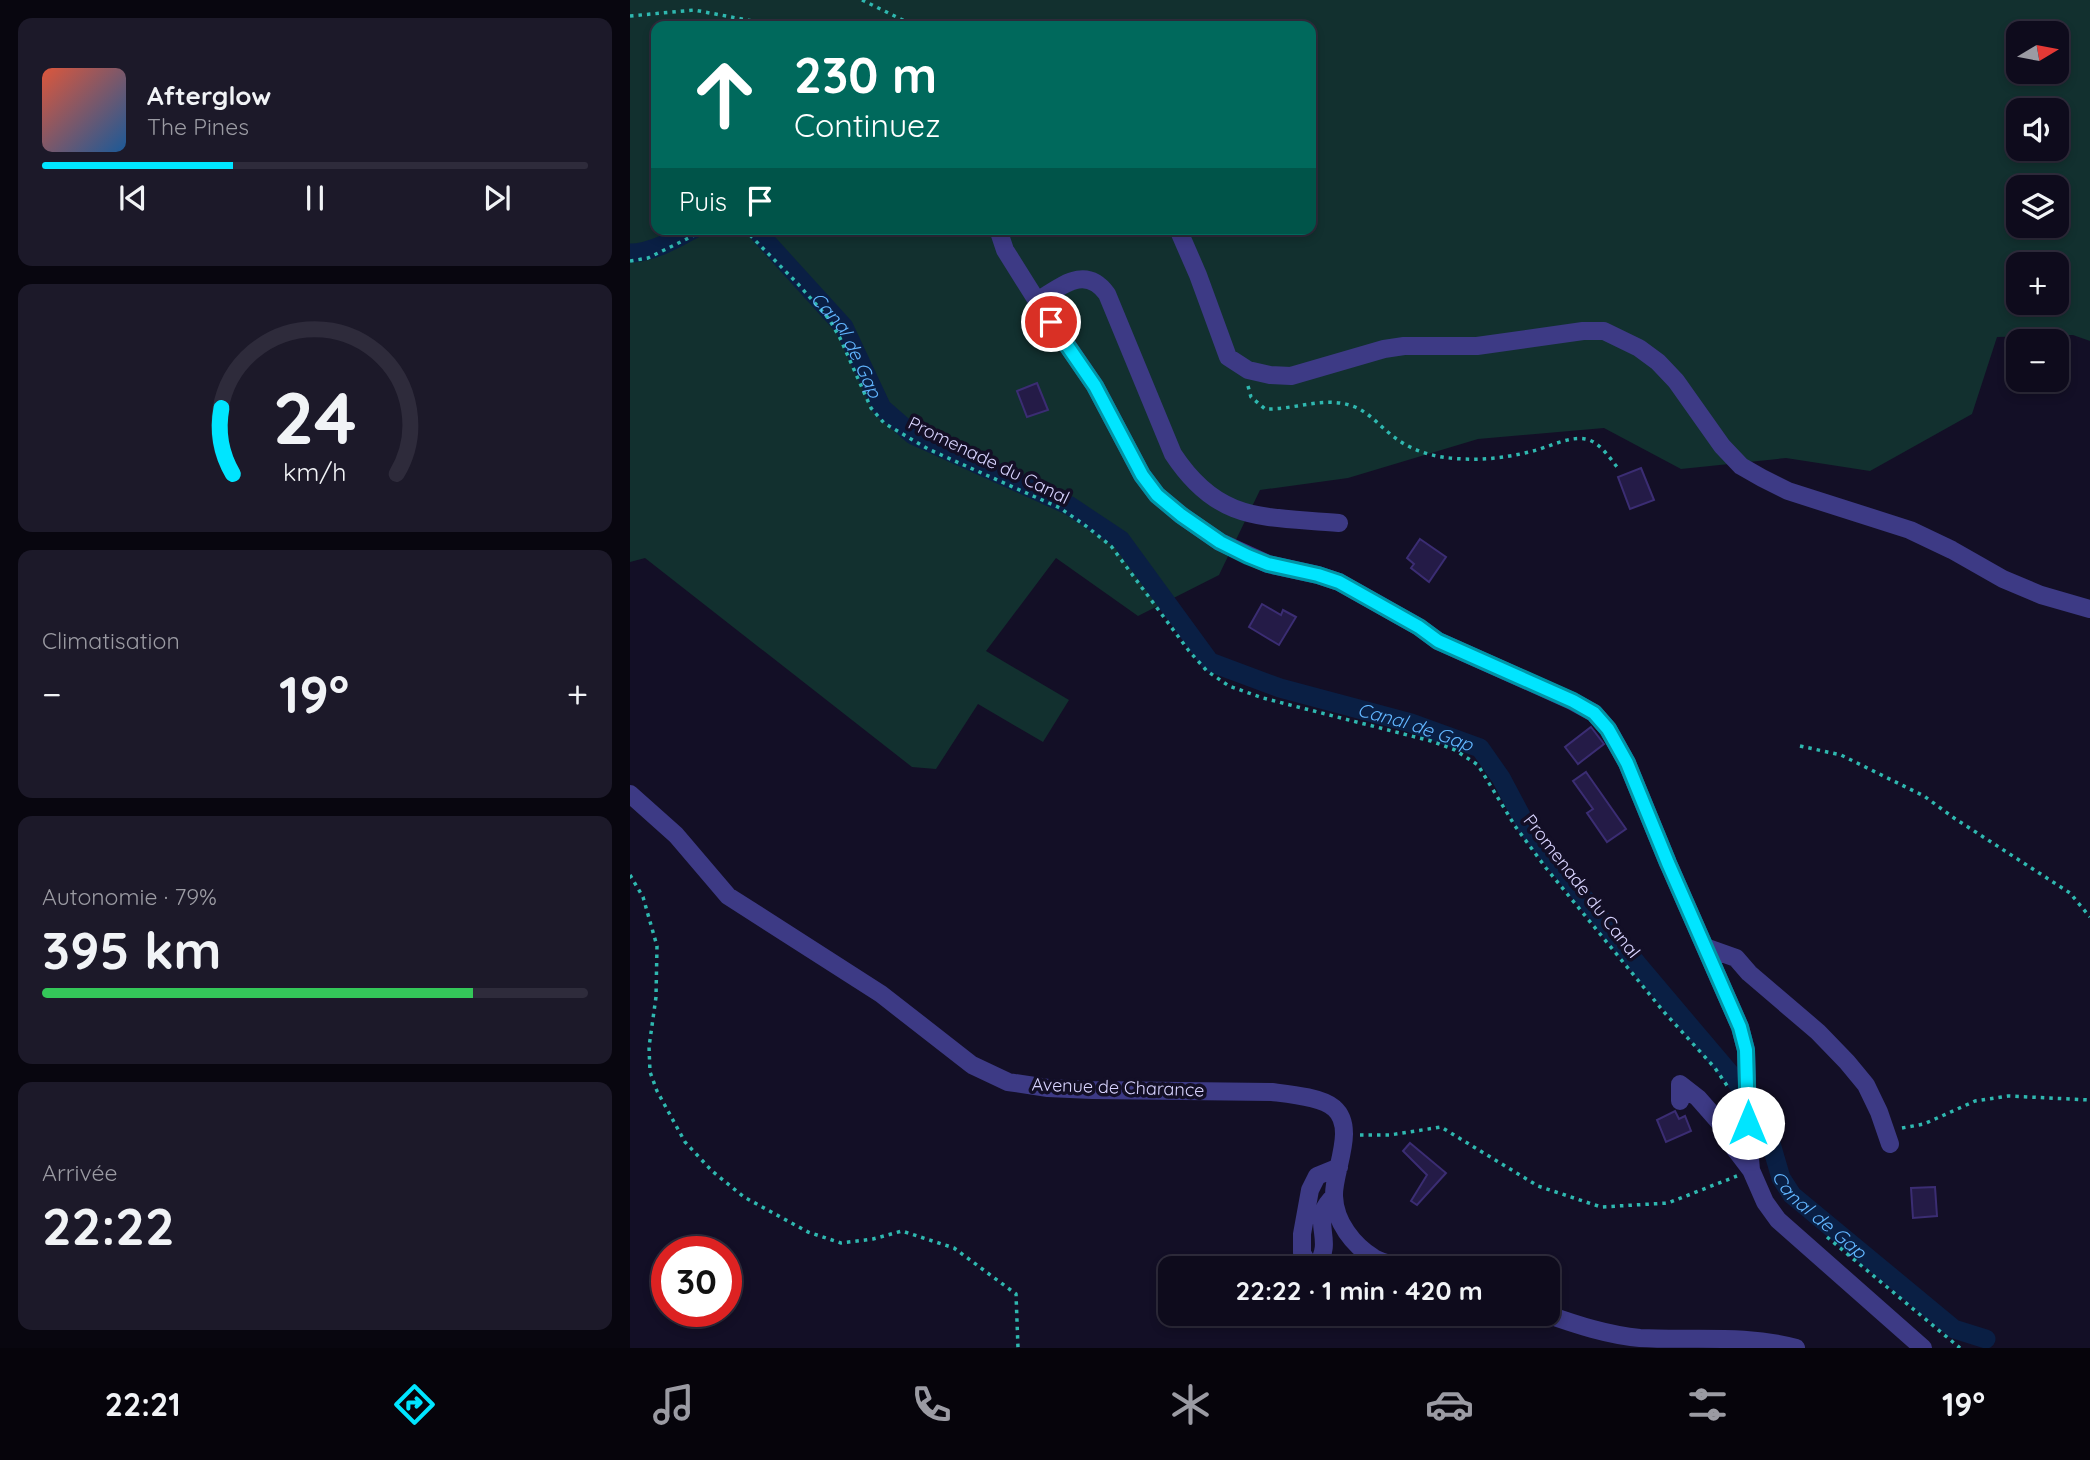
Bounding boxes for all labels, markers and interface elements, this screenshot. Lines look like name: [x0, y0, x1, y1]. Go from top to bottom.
north arrow: [2006, 21, 2068, 84]
map controls: [2006, 21, 2069, 392]
text: 230 m: [794, 44, 937, 105]
icon: ahead: [679, 49, 770, 140]
text: Afterglow: [147, 79, 271, 112]
button: sound: [2006, 98, 2069, 161]
text: Continuez: [794, 105, 941, 145]
text: The Pines: [147, 112, 249, 141]
button: layers: [2006, 175, 2069, 238]
icon: previous: [114, 179, 152, 217]
icon: pause: [296, 179, 334, 217]
icon: next: [478, 179, 516, 217]
icon: arrive: [741, 182, 779, 220]
text: Puis: [679, 185, 727, 218]
button: +: [2006, 252, 2069, 315]
water label: Canal de Gap: [806, 287, 888, 403]
pin: [1021, 292, 1081, 352]
icon: arrive: [1032, 303, 1070, 341]
button: −: [2006, 329, 2069, 392]
text: 24: [273, 371, 357, 462]
street label: Promenade du Canal: [905, 411, 1073, 509]
text: km/h: [283, 456, 347, 487]
text: Climatisation: [42, 626, 180, 655]
text: 19°: [279, 661, 349, 726]
text: −: [42, 670, 62, 718]
text: +: [567, 670, 588, 718]
water label: Canal de Gap: [1355, 697, 1478, 757]
street label: Promenade du Canal: [1519, 809, 1645, 963]
text: Autonomie · 79%: [42, 882, 217, 911]
text: 395 km: [42, 917, 222, 982]
street label: Avenue de Charance: [1031, 1072, 1205, 1102]
position arrow: [1711, 1086, 1785, 1160]
text: Arrivée: [42, 1158, 118, 1187]
water label: Canal de Gap: [1768, 1168, 1873, 1265]
text: 22:22: [42, 1193, 175, 1258]
speed limit sign: 30: [651, 1236, 742, 1327]
text: 22:22 · 1 min · 420 m: [1235, 1274, 1483, 1307]
icon: directions: [390, 1380, 439, 1429]
icon: music: [649, 1380, 698, 1429]
icon: phone: [907, 1380, 956, 1429]
icon: climate: [1166, 1380, 1215, 1429]
icon: car: [1425, 1380, 1474, 1429]
icon: filters: [1683, 1380, 1732, 1429]
text: 22:21: [105, 1384, 181, 1424]
text: 19°: [1942, 1384, 1985, 1424]

